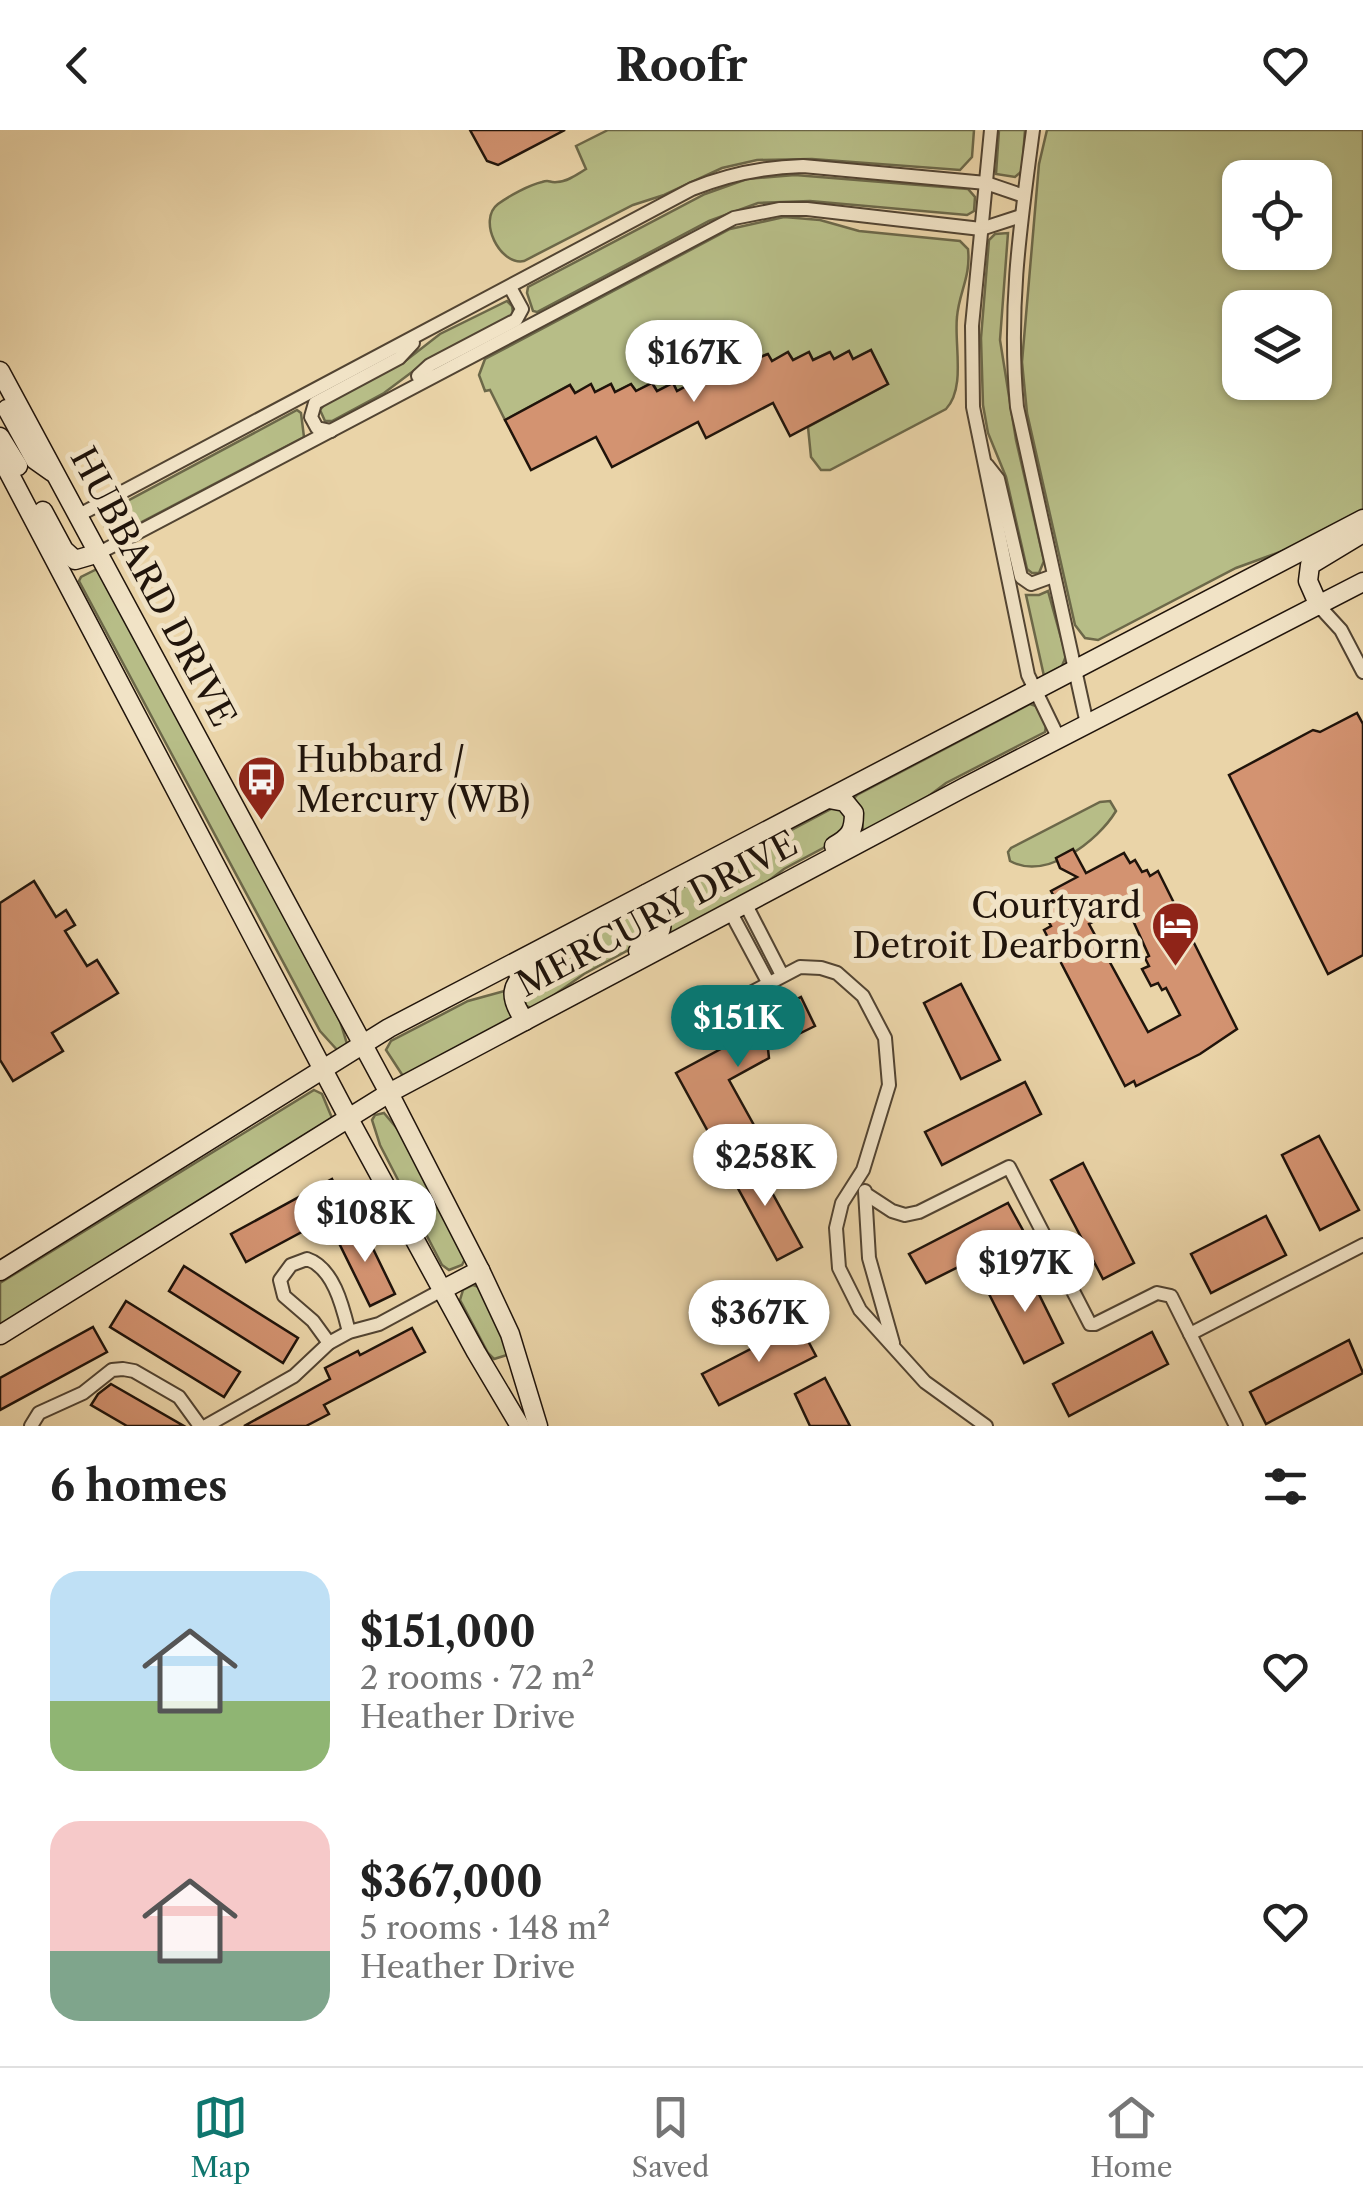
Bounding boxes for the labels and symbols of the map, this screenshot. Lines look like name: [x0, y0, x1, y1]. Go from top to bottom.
pin: $167K: [624, 320, 764, 405]
street label: HUBBARD DRIVE: [62, 440, 245, 734]
place label: Hubbard / Mercury (WB): [296, 738, 530, 821]
bus stop icon: Hubbard / Mercury (WB): [235, 754, 287, 822]
street label: MERCURY DRIVE: [509, 821, 805, 1006]
place label: Courtyard Detroit Dearborn: [852, 884, 1141, 967]
hotel icon: Courtyard Detroit Dearborn: [1150, 900, 1202, 968]
pin: $151K: [668, 985, 808, 1070]
pin: $258K: [695, 1124, 835, 1209]
pin: $108K: [295, 1180, 435, 1265]
pin: $197K: [955, 1230, 1095, 1315]
pin: $367K: [689, 1280, 829, 1365]

